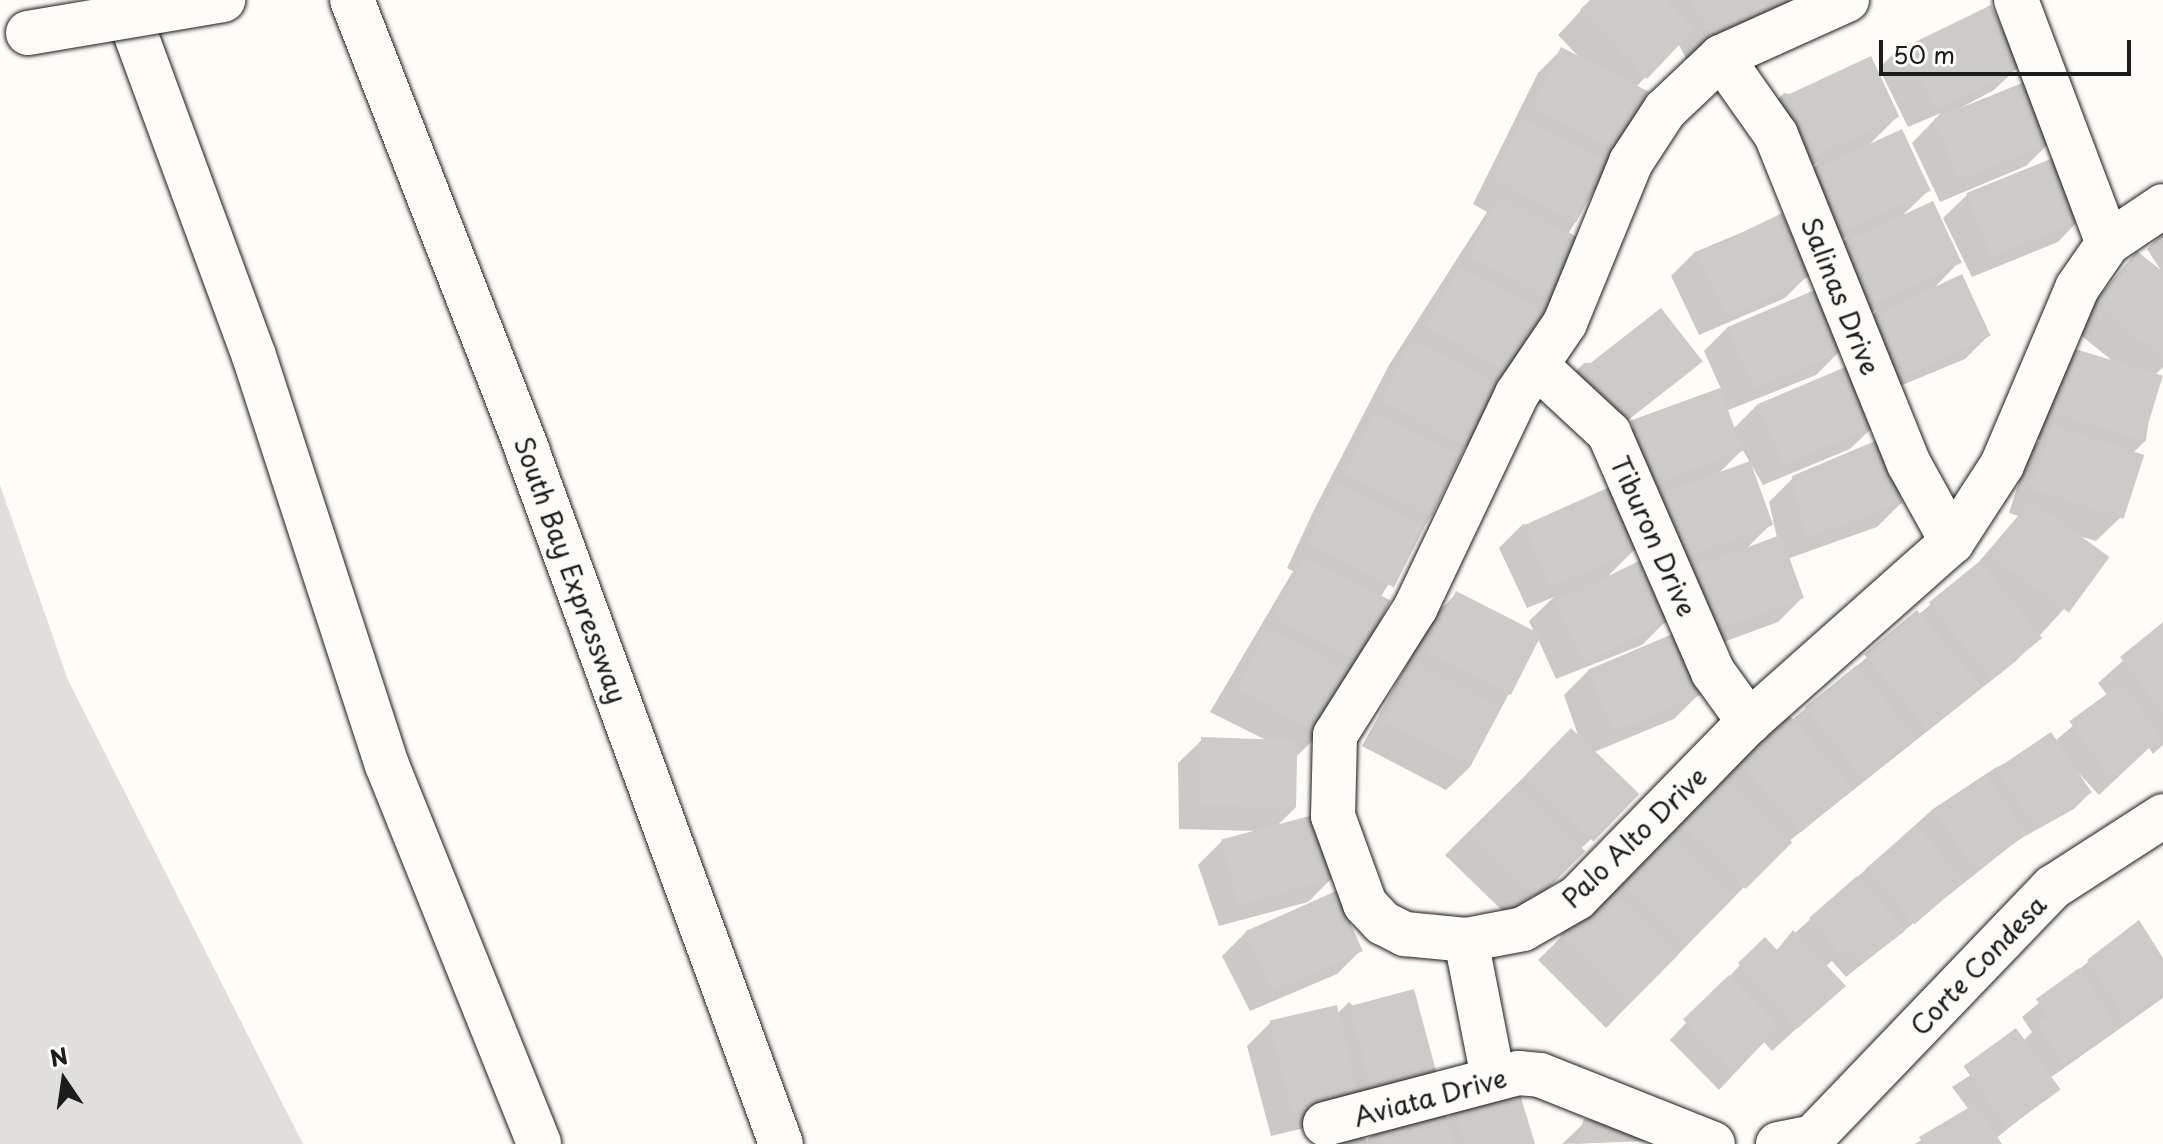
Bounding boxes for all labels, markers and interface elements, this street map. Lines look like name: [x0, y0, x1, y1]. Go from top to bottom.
scale bar: [1883, 24, 2135, 74]
text: 50 m: [1893, 36, 1955, 72]
street label: Salinas Drive: [1796, 213, 1886, 379]
street label: South Bay Expressway: [508, 432, 634, 708]
street label: Tiburon Drive: [1605, 451, 1703, 621]
street label: Palo Alto Drive: [1555, 760, 1713, 914]
street label: Corte Condesa: [1903, 888, 2053, 1042]
text: N: [46, 1038, 71, 1074]
north arrow: [24, 1040, 104, 1120]
street label: Aviata Drive: [1350, 1061, 1510, 1133]

